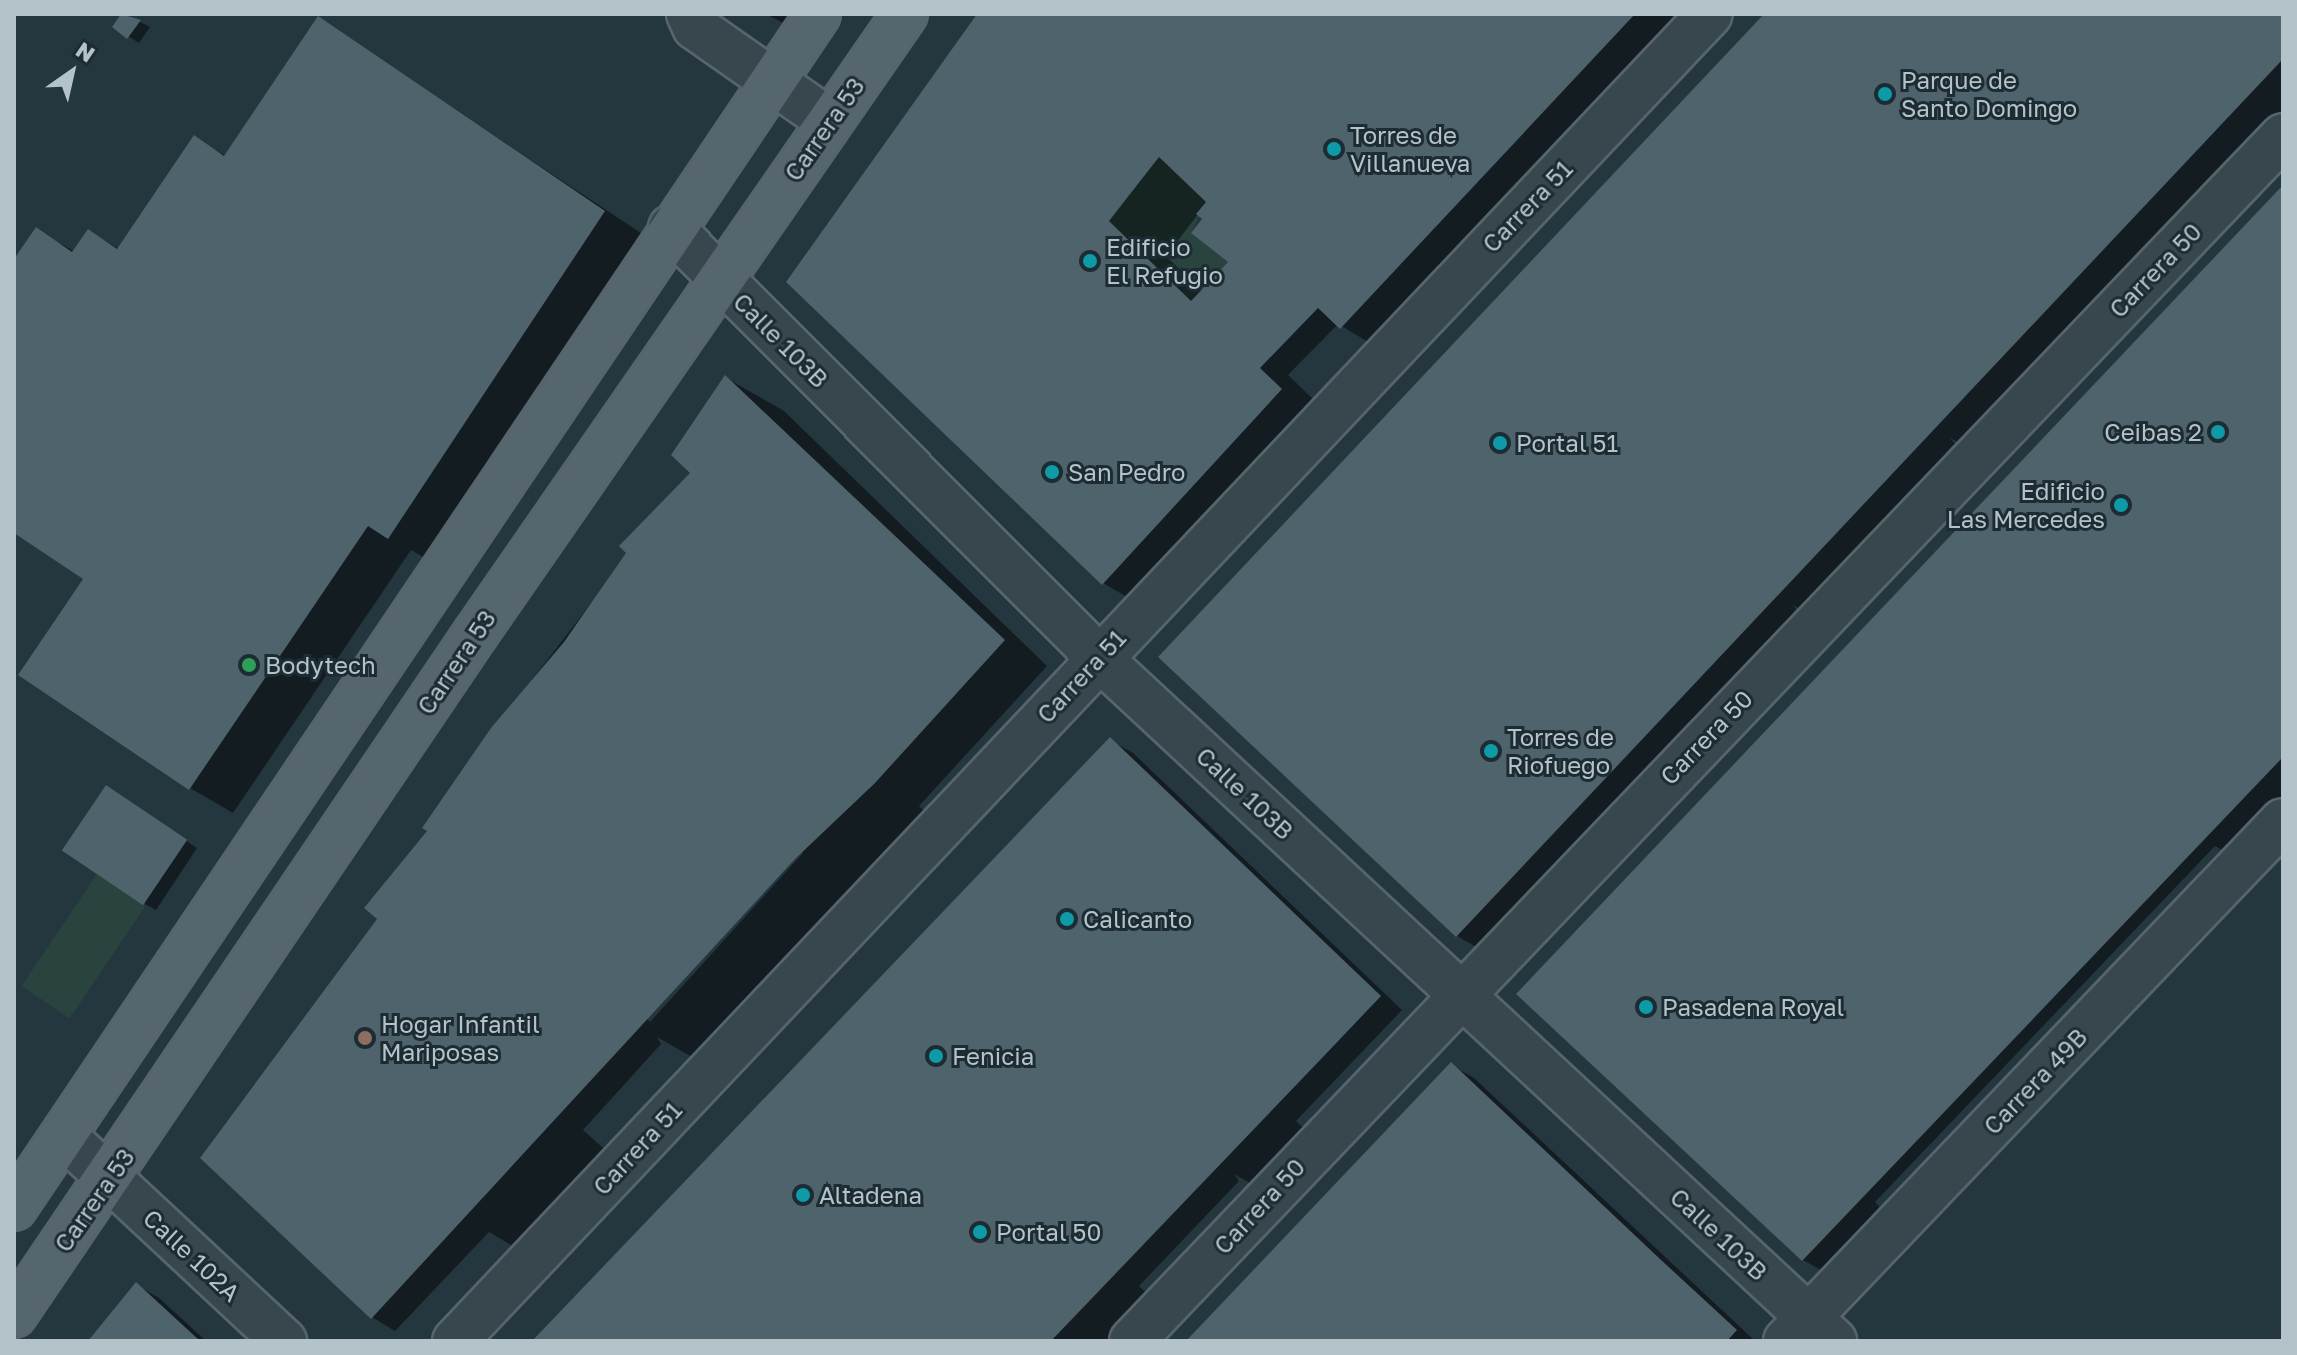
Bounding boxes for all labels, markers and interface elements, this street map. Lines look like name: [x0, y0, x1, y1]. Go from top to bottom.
north arrow: [32, 32, 112, 112]
text: N: [71, 36, 100, 68]
place label: Parque de Santo Domingo: [1901, 66, 2077, 122]
street label: Carrera 53: [778, 72, 870, 186]
marker: Parque de Santo Domingo: [1876, 85, 1894, 103]
place label: Torres de Villanueva: [1350, 121, 1470, 177]
marker: Torres de Villanueva: [1325, 140, 1343, 158]
street label: Carrera 51: [1476, 154, 1578, 258]
street label: Carrera 50: [2103, 217, 2207, 323]
place label: Edificio El Refugio: [1106, 233, 1223, 289]
marker: Edificio El Refugio: [1081, 252, 1099, 270]
street label: Calle 103B: [728, 287, 834, 393]
place label: Ceibas 2: [2104, 418, 2202, 446]
marker: Ceibas 2: [2209, 423, 2227, 441]
place label: Portal 51: [1516, 429, 1618, 457]
marker: Portal 51: [1491, 434, 1509, 452]
place label: San Pedro: [1068, 458, 1185, 486]
marker: San Pedro: [1043, 463, 1061, 481]
place label: Edificio Las Mercedes: [1947, 477, 2105, 533]
marker: Edificio Las Mercedes: [2112, 496, 2130, 514]
street label: Carrera 53: [411, 605, 501, 719]
street label: Carrera 51: [1031, 624, 1131, 728]
place label: Bodytech: [265, 651, 376, 679]
marker: Bodytech: [240, 656, 258, 674]
street label: Carrera 50: [1654, 684, 1758, 790]
place label: Torres de Riofuego: [1507, 723, 1614, 779]
street label: Calle 103B: [1191, 741, 1299, 845]
marker: Torres de Riofuego: [1482, 742, 1500, 760]
place label: Calicanto: [1083, 905, 1192, 933]
marker: Calicanto: [1058, 910, 1076, 928]
place label: Pasadena Royal: [1662, 993, 1844, 1021]
marker: Pasadena Royal: [1637, 998, 1655, 1016]
place label: Hogar Infantil Mariposas: [381, 1010, 540, 1066]
street label: Carrera 49B: [1977, 1022, 2093, 1140]
marker: Hogar Infantil Mariposas: [356, 1029, 374, 1047]
place label: Fenicia: [952, 1042, 1034, 1070]
marker: Fenicia: [927, 1047, 945, 1065]
street label: Carrera 51: [587, 1096, 687, 1200]
street label: Carrera 53: [48, 1143, 140, 1257]
street label: Carrera 50: [1208, 1152, 1310, 1260]
place label: Altadena: [819, 1181, 922, 1209]
street label: Calle 103B: [1665, 1182, 1773, 1286]
marker: Altadena: [794, 1186, 812, 1204]
street label: Calle 102A: [138, 1203, 246, 1307]
place label: Portal 50: [996, 1218, 1101, 1246]
marker: Portal 50: [971, 1223, 989, 1241]

